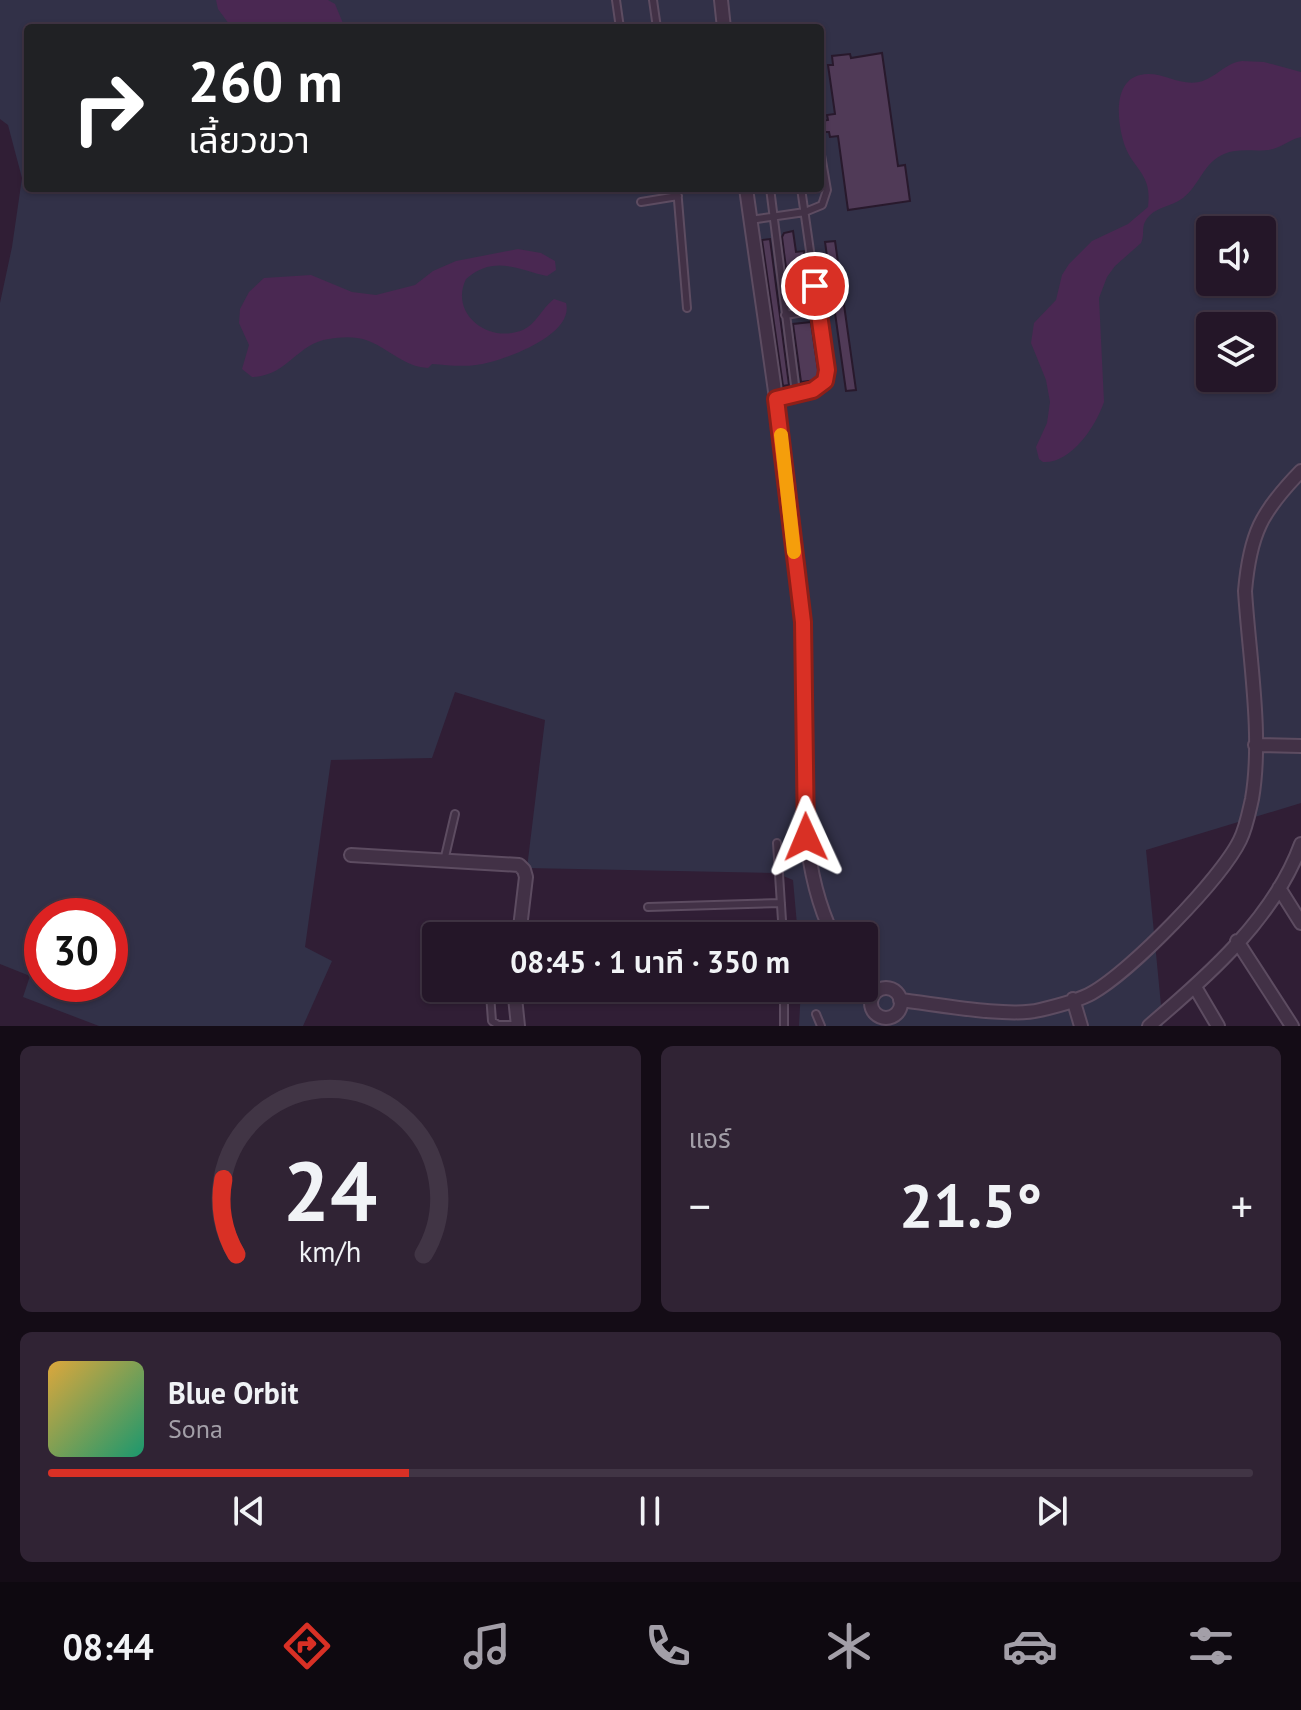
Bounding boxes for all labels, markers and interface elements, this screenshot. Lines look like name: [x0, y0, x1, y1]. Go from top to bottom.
text: 260 m: [188, 45, 343, 117]
icon: right: [56, 56, 160, 160]
text: เลี้ยวขวา: [188, 116, 310, 163]
map controls: [1196, 216, 1276, 392]
button: sound: [1196, 216, 1276, 296]
pin: [781, 252, 849, 320]
icon: arrive: [793, 264, 837, 308]
button: layers: [1196, 312, 1276, 392]
position arrow: [764, 795, 848, 879]
speed limit sign: 30: [24, 898, 128, 1002]
text: 08:45 · 1 นาที · 350 m: [510, 942, 790, 981]
text: แอร์: [689, 1122, 731, 1155]
text: 24: [283, 1136, 377, 1244]
text: 21.5°: [899, 1166, 1042, 1244]
text: −: [689, 1177, 711, 1234]
text: +: [1231, 1177, 1253, 1234]
text: km/h: [299, 1233, 362, 1270]
text: Blue Orbit: [168, 1373, 298, 1412]
text: Sona: [168, 1412, 223, 1445]
icon: previous: [227, 1489, 271, 1533]
icon: pause: [628, 1489, 672, 1533]
icon: next: [1030, 1489, 1074, 1533]
icon: directions: [279, 1618, 335, 1674]
icon: music: [459, 1618, 515, 1674]
icon: phone: [640, 1618, 696, 1674]
icon: climate: [821, 1618, 877, 1674]
icon: car: [1002, 1618, 1058, 1674]
icon: filters: [1183, 1618, 1239, 1674]
text: 08:44: [62, 1623, 154, 1670]

